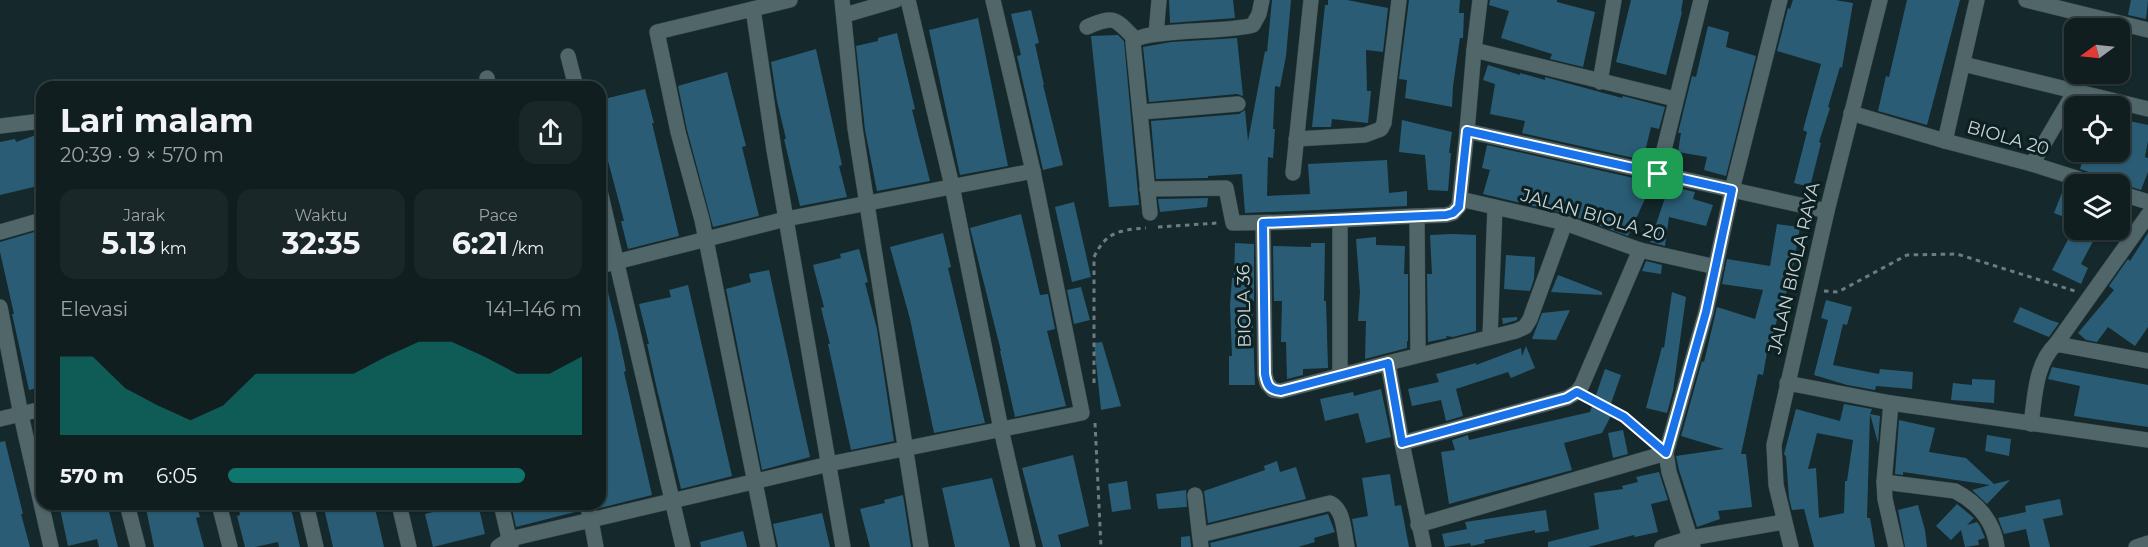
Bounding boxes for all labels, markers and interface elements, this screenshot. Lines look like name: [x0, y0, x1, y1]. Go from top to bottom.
north arrow: [2064, 18, 2130, 84]
map controls: [2064, 18, 2130, 240]
button: locate: [2064, 96, 2130, 162]
text: Lari malam: [60, 100, 254, 140]
button: share: [519, 101, 582, 164]
street label: BIOLA 20: [1964, 116, 2052, 160]
text: 20:39 · 9 × 570 m: [60, 143, 224, 167]
pin: [1632, 148, 1683, 199]
icon: arrive: [1641, 157, 1674, 190]
button: layers: [2064, 174, 2130, 240]
street label: JALAN BIOLA RAYA: [1763, 180, 1824, 357]
street label: JALAN BIOLA 20: [1517, 184, 1668, 246]
text: Jarak: [123, 206, 165, 225]
text: Waktu: [294, 206, 348, 225]
text: Pace: [478, 206, 518, 225]
text: 5.13: [101, 225, 156, 262]
text: 32:35: [282, 225, 360, 262]
text: 6:21: [452, 225, 508, 262]
text: km: [156, 239, 187, 258]
text: /km: [508, 239, 544, 258]
street label: BIOLA 36: [1232, 264, 1256, 348]
text: Elevasi: [60, 297, 128, 321]
text: 141–146 m: [486, 297, 582, 321]
text: 570 m: [60, 464, 124, 488]
text: 6:05: [156, 464, 197, 488]

